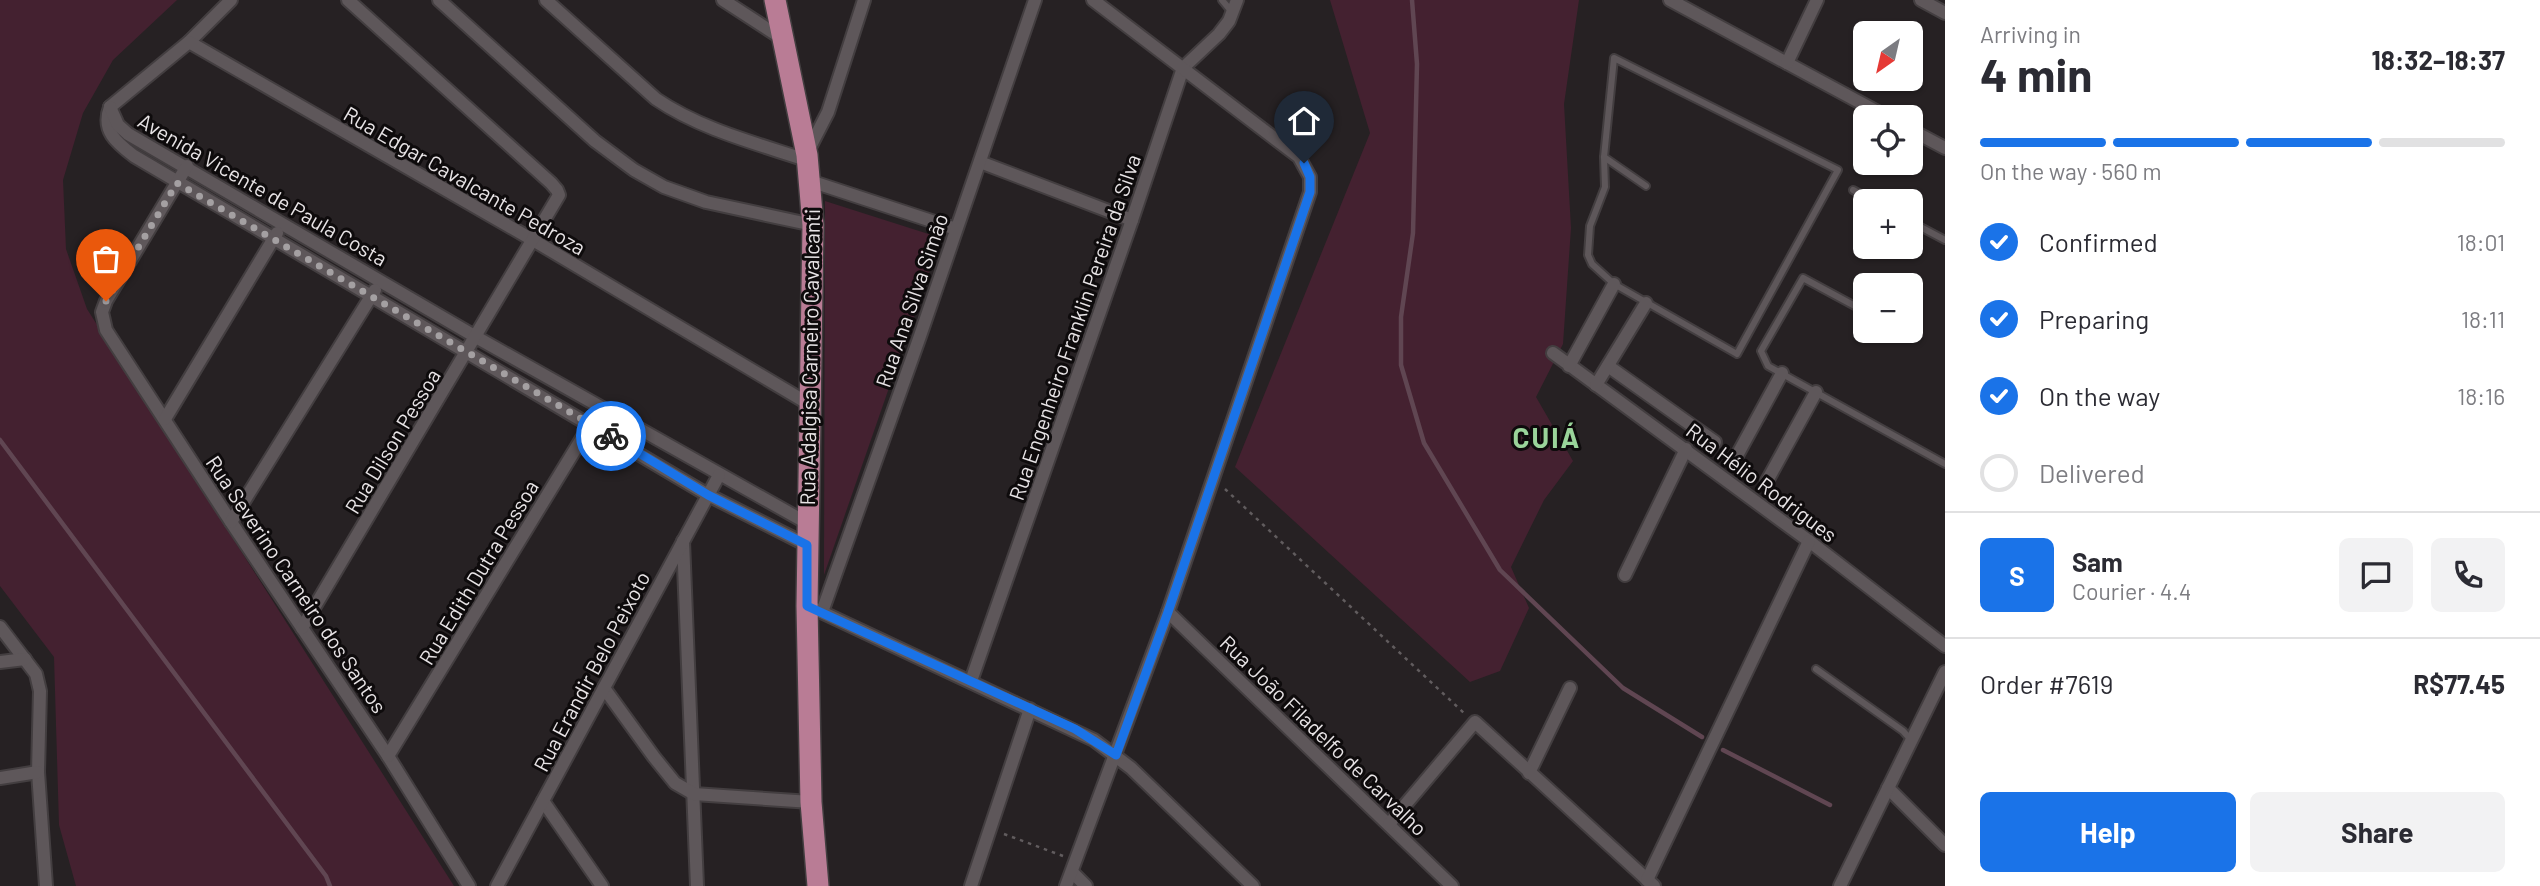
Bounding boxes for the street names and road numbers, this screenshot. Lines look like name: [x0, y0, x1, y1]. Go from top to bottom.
street label: Rua Edgar Cavalcante Pedroza: [340, 100, 590, 260]
street label: Avenida Vicente de Paula Costa: [134, 107, 392, 271]
street label: Rua Engenheiro Franklin Pereira da Silva: [1003, 151, 1145, 503]
street label: Rua Adalgisa Carneiro Cavalcanti: [794, 209, 824, 505]
street label: Rua Ana Silva Simão: [870, 210, 952, 390]
street label: Rua Dilson Pessoa: [339, 364, 445, 518]
street label: Rua Hélio Rodrigues: [1682, 417, 1842, 547]
street label: Rua Severino Carneiro dos Santos: [201, 451, 393, 717]
street label: Rua Edith Dutra Pessoa: [413, 475, 543, 669]
street label: Rua Erandir Belo Peixoto: [528, 567, 654, 775]
street label: Rua João Filadelfo de Carvalho: [1215, 630, 1433, 840]

